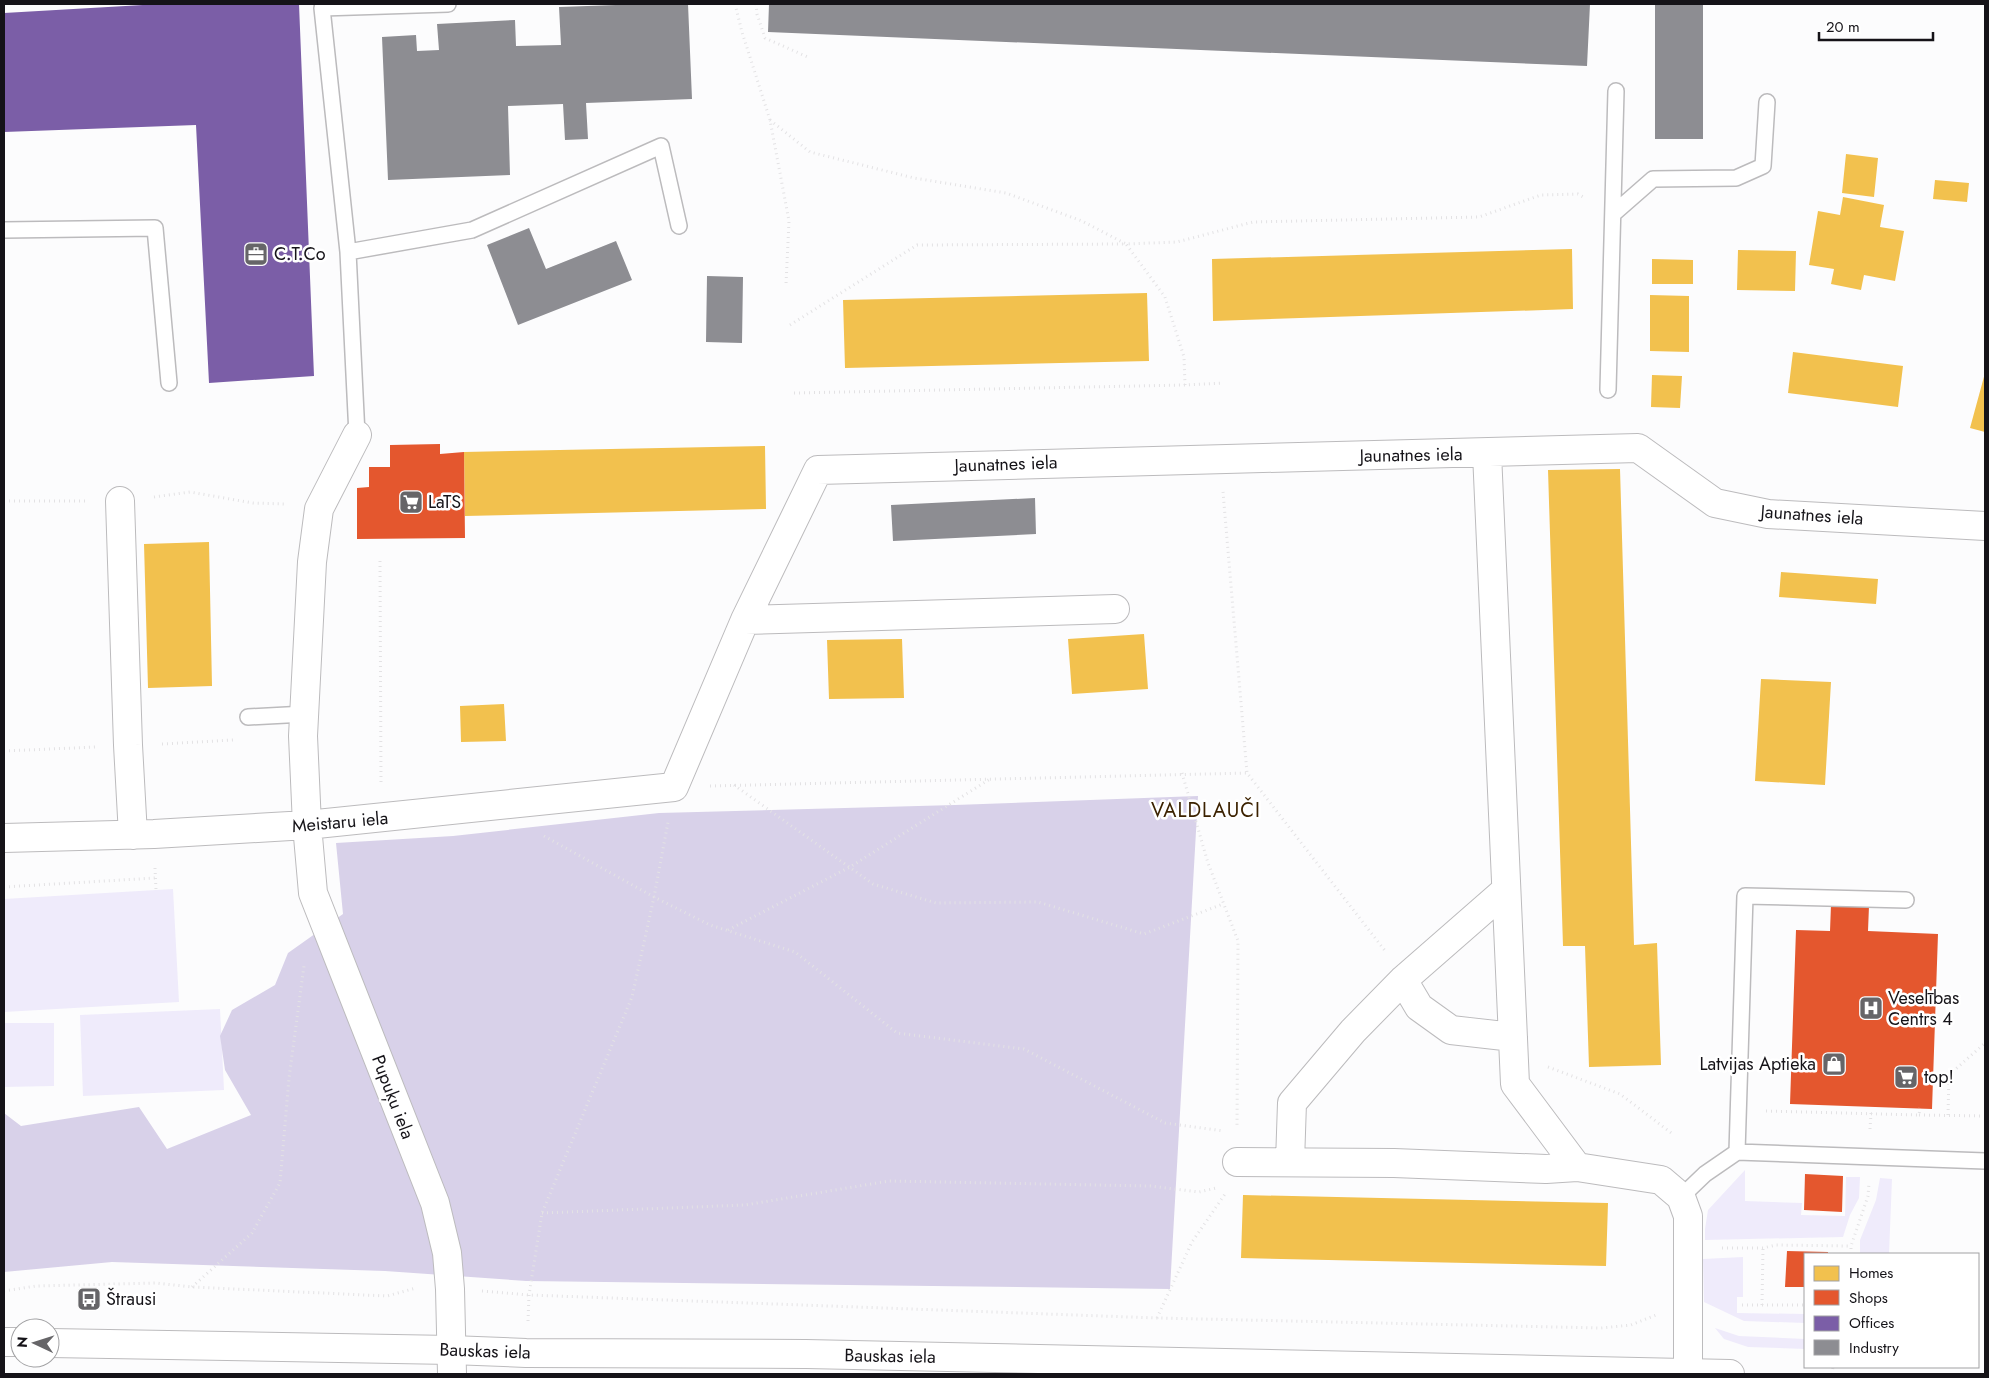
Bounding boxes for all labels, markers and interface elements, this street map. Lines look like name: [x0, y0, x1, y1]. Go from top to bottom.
scale bar: [1819, 10, 1933, 42]
text: 20 m: [1826, 16, 1860, 38]
office icon: C.T.Co: [243, 241, 269, 267]
place label: C.T.Co: [274, 241, 326, 267]
street label: Jaunatnes iela: [1357, 441, 1463, 469]
street label: Jaunatnes iela: [952, 449, 1058, 479]
supermarket icon: LaTS: [398, 489, 424, 515]
place label: LaTS: [428, 489, 461, 515]
street label: Jaunatnes iela: [1758, 498, 1864, 532]
district label: VALDLAUČI: [1151, 796, 1261, 825]
street label: Meistaru iela: [291, 805, 389, 839]
place label: Veselības Centrs 4: [1888, 985, 1959, 1032]
hospital icon: Veselības Centrs 4: [1858, 995, 1884, 1021]
street label: Pupuķu iela: [365, 1051, 421, 1143]
place label: Latvijas Aptieka: [1700, 1051, 1816, 1077]
shop icon: Latvijas Aptieka: [1821, 1051, 1847, 1077]
supermarket icon: top!: [1893, 1064, 1919, 1090]
place label: top!: [1924, 1064, 1954, 1090]
legend: [1804, 1253, 1979, 1368]
text: Homes: [1849, 1262, 1893, 1284]
bus stop icon: Štrausi: [76, 1286, 102, 1312]
place label: Štrausi: [106, 1286, 156, 1312]
text: Shops: [1849, 1287, 1888, 1309]
text: Offices: [1849, 1312, 1894, 1334]
north arrow: [10, 1318, 60, 1368]
text: N: [12, 1336, 32, 1348]
street label: Bauskas iela: [439, 1336, 531, 1366]
text: Industry: [1849, 1337, 1899, 1359]
street label: Bauskas iela: [844, 1342, 936, 1370]

